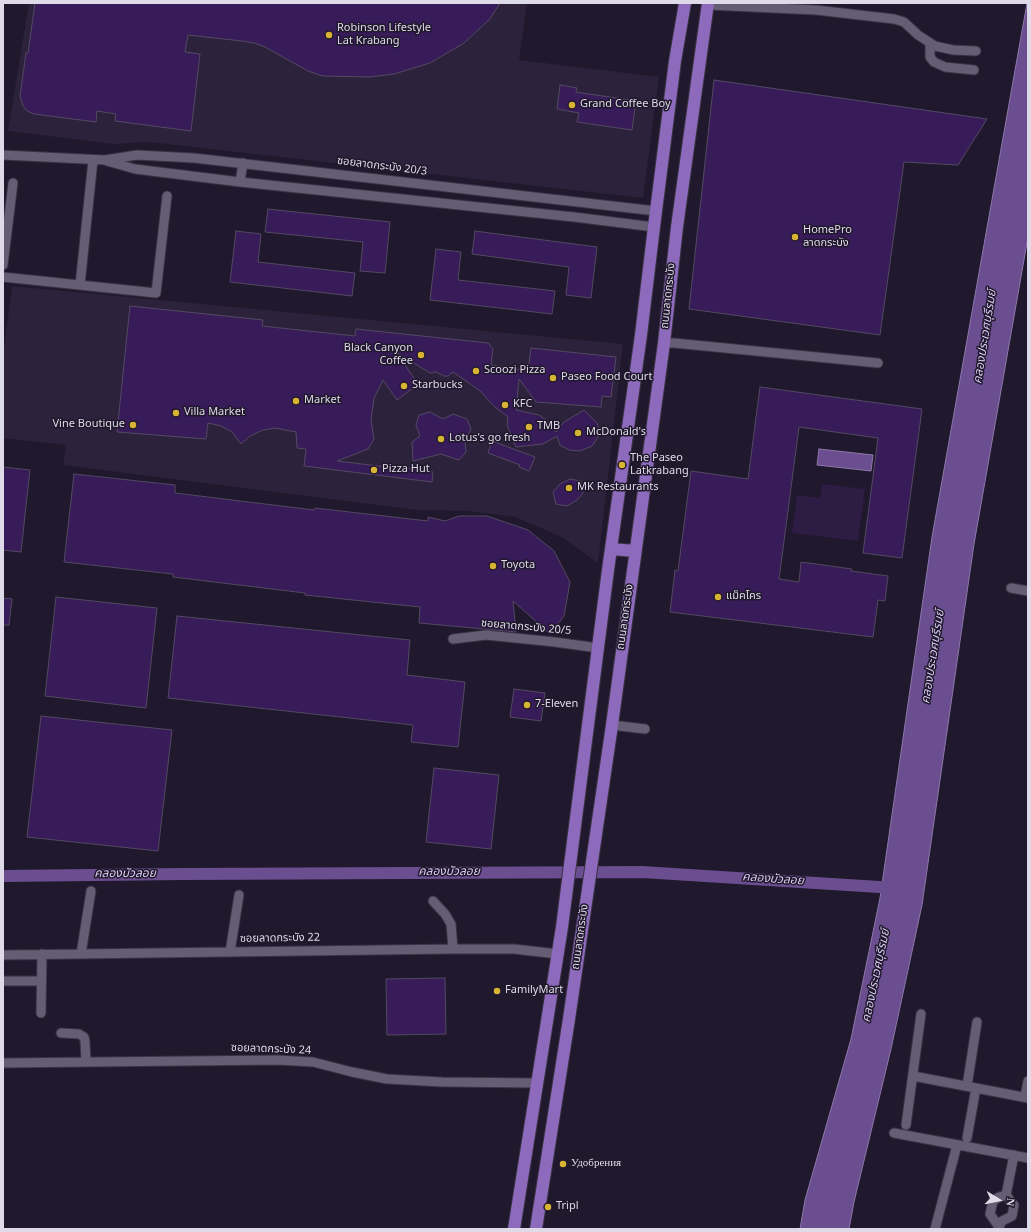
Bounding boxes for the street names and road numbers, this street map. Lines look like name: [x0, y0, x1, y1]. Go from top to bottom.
street label: ซอยลาดกระบัง 20/3: [336, 155, 428, 179]
street label: ถนนลาดกระบัง: [659, 263, 679, 329]
street label: ถนนลาดกระบัง: [615, 583, 637, 651]
street label: ซอยลาดกระบัง 20/5: [480, 617, 572, 639]
street label: ถนนลาดกระบัง: [570, 903, 592, 971]
street label: ซอยลาดกระบัง 22: [240, 932, 320, 946]
street label: ซอยลาดกระบัง 24: [231, 1042, 311, 1058]

